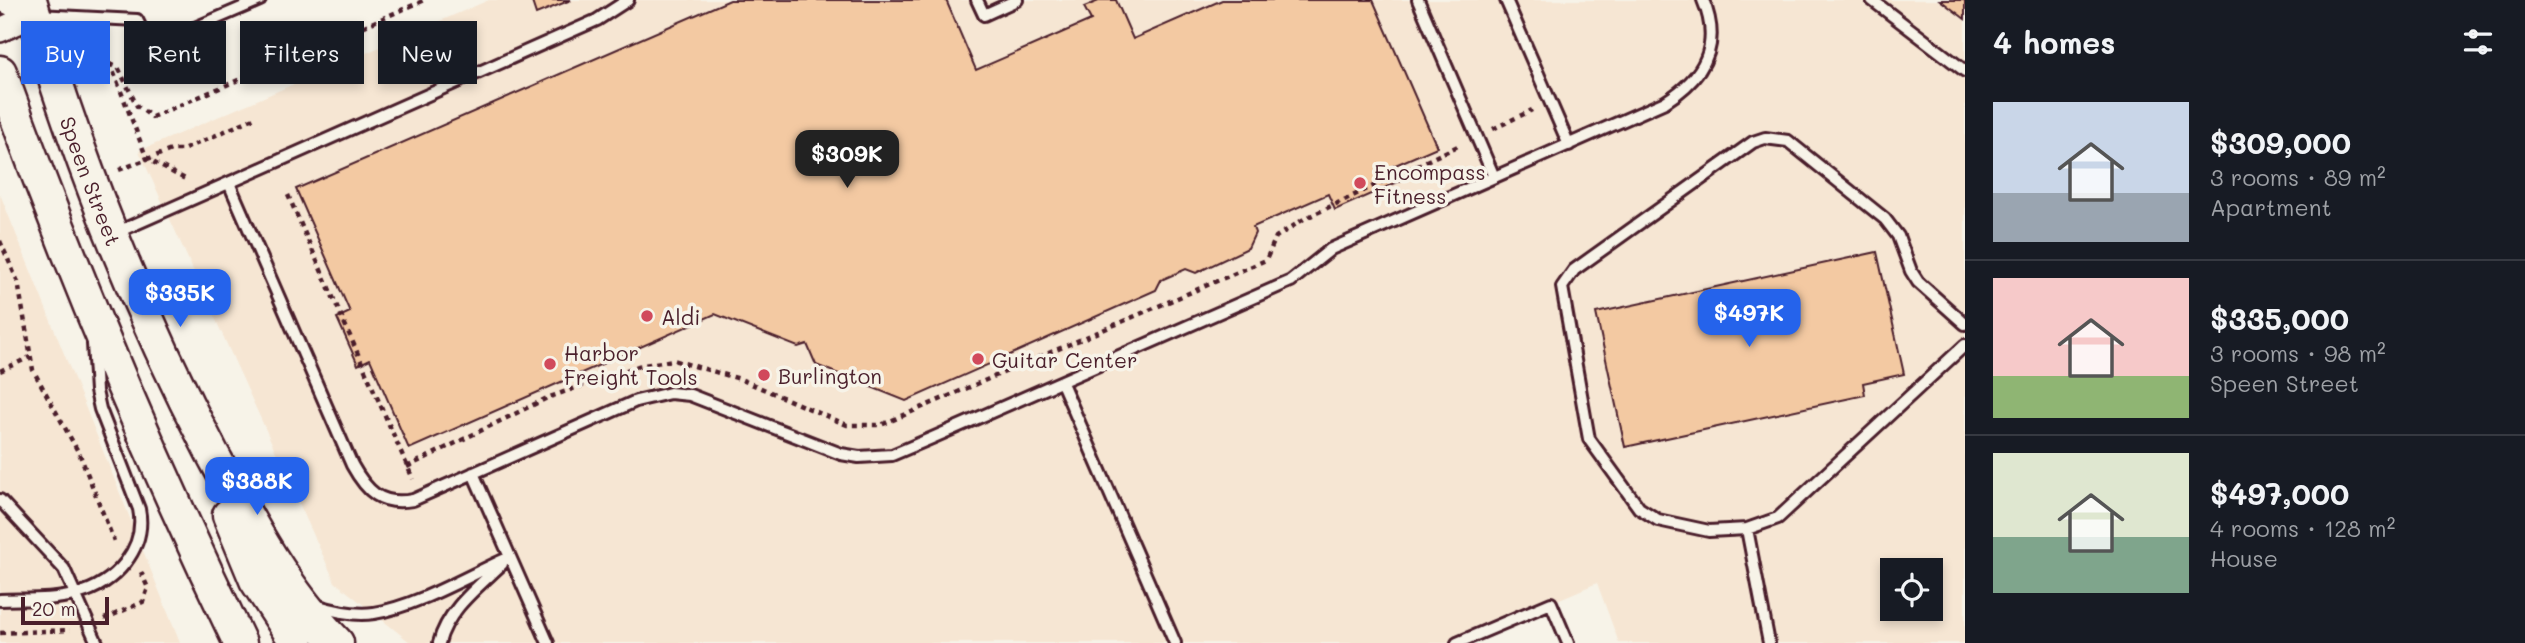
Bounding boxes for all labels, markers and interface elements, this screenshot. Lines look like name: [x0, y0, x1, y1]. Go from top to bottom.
chip: Buy: [21, 21, 110, 84]
chip: Rent: [124, 21, 226, 84]
chip: Filters: [240, 21, 364, 84]
chip: New: [378, 21, 477, 84]
text: 4 homes: [1993, 22, 2115, 62]
icon: filters: [2459, 23, 2497, 61]
street label: Speen Street: [55, 113, 128, 249]
text: $309,000: [2210, 122, 2351, 162]
pin: $309K: [798, 130, 896, 190]
icon: home: [2049, 130, 2133, 214]
text: $309K: [811, 138, 883, 168]
place label: Encompass Fitness: [1374, 158, 1486, 209]
text: 3 rooms · 89 m²: [2210, 162, 2386, 192]
marker: Encompass Fitness: [1352, 175, 1368, 191]
text: Apartment: [2210, 192, 2332, 222]
pin: $335K: [131, 270, 229, 329]
text: $335K: [145, 277, 215, 307]
pin: $497K: [1700, 290, 1798, 349]
text: $497K: [1714, 297, 1784, 327]
text: $335,000: [2210, 298, 2349, 338]
place label: Aldi: [661, 303, 701, 330]
icon: home: [2049, 306, 2133, 390]
marker: Aldi: [639, 308, 655, 324]
text: 3 rooms · 98 m²: [2210, 338, 2386, 368]
place label: Harbor Freight Tools: [564, 339, 698, 390]
place label: Guitar Center: [992, 346, 1137, 373]
marker: Guitar Center: [970, 351, 986, 367]
marker: Harbor Freight Tools: [542, 356, 558, 372]
place label: Burlington: [778, 362, 882, 389]
marker: Burlington: [756, 367, 772, 383]
text: Speen Street: [2210, 368, 2359, 398]
pin: $388K: [208, 458, 306, 517]
text: $388K: [221, 465, 293, 495]
text: $497,000: [2210, 473, 2349, 513]
icon: home: [2049, 481, 2133, 565]
text: 4 rooms · 128 m²: [2210, 513, 2395, 543]
text: House: [2210, 543, 2278, 573]
map controls: [1880, 558, 1943, 621]
button: locate: [1880, 558, 1943, 621]
scale bar: [21, 594, 108, 626]
text: 20 m: [32, 596, 76, 621]

